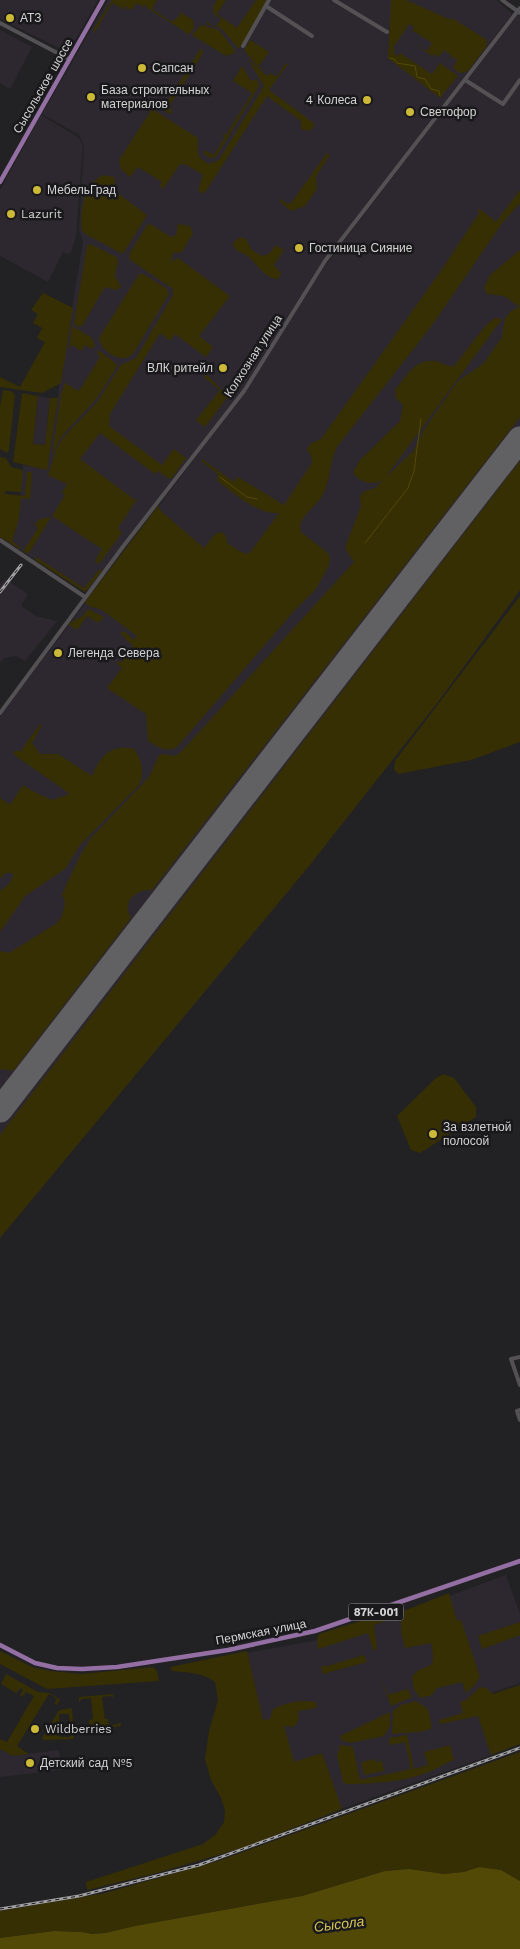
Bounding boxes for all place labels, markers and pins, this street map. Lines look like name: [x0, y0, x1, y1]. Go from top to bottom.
place label: АТЗ: [20, 11, 42, 25]
marker: АТЗ: [4, 12, 16, 24]
place label: Сапсан: [152, 61, 193, 75]
marker: Сапсан: [136, 62, 148, 74]
place label: База строительных материалов: [101, 83, 209, 111]
marker: База строительных материалов: [85, 91, 97, 103]
place label: 4 Колеса: [306, 93, 357, 107]
marker: 4 Колеса: [361, 94, 373, 106]
place label: Светофор: [420, 105, 477, 119]
marker: Светофор: [404, 106, 416, 118]
place label: МебельГрад: [47, 183, 116, 197]
marker: МебельГрад: [31, 184, 43, 196]
place label: Lazurit: [21, 207, 62, 221]
marker: Lazurit: [5, 208, 17, 220]
place label: Гостиница Сияние: [309, 241, 413, 255]
marker: Гостиница Сияние: [293, 242, 305, 254]
place label: ВЛК ритейл: [147, 361, 213, 375]
marker: ВЛК ритейл: [217, 362, 229, 374]
place label: Легенда Севера: [68, 646, 160, 660]
marker: Легенда Севера: [52, 647, 64, 659]
place label: За взлетной полосой: [443, 1120, 511, 1148]
marker: За взлетной полосой: [427, 1128, 439, 1140]
place label: Wildberries: [45, 1722, 112, 1736]
marker: Wildberries: [29, 1723, 41, 1735]
place label: Детский сад №5: [40, 1756, 132, 1770]
marker: Детский сад №5: [24, 1757, 36, 1769]

